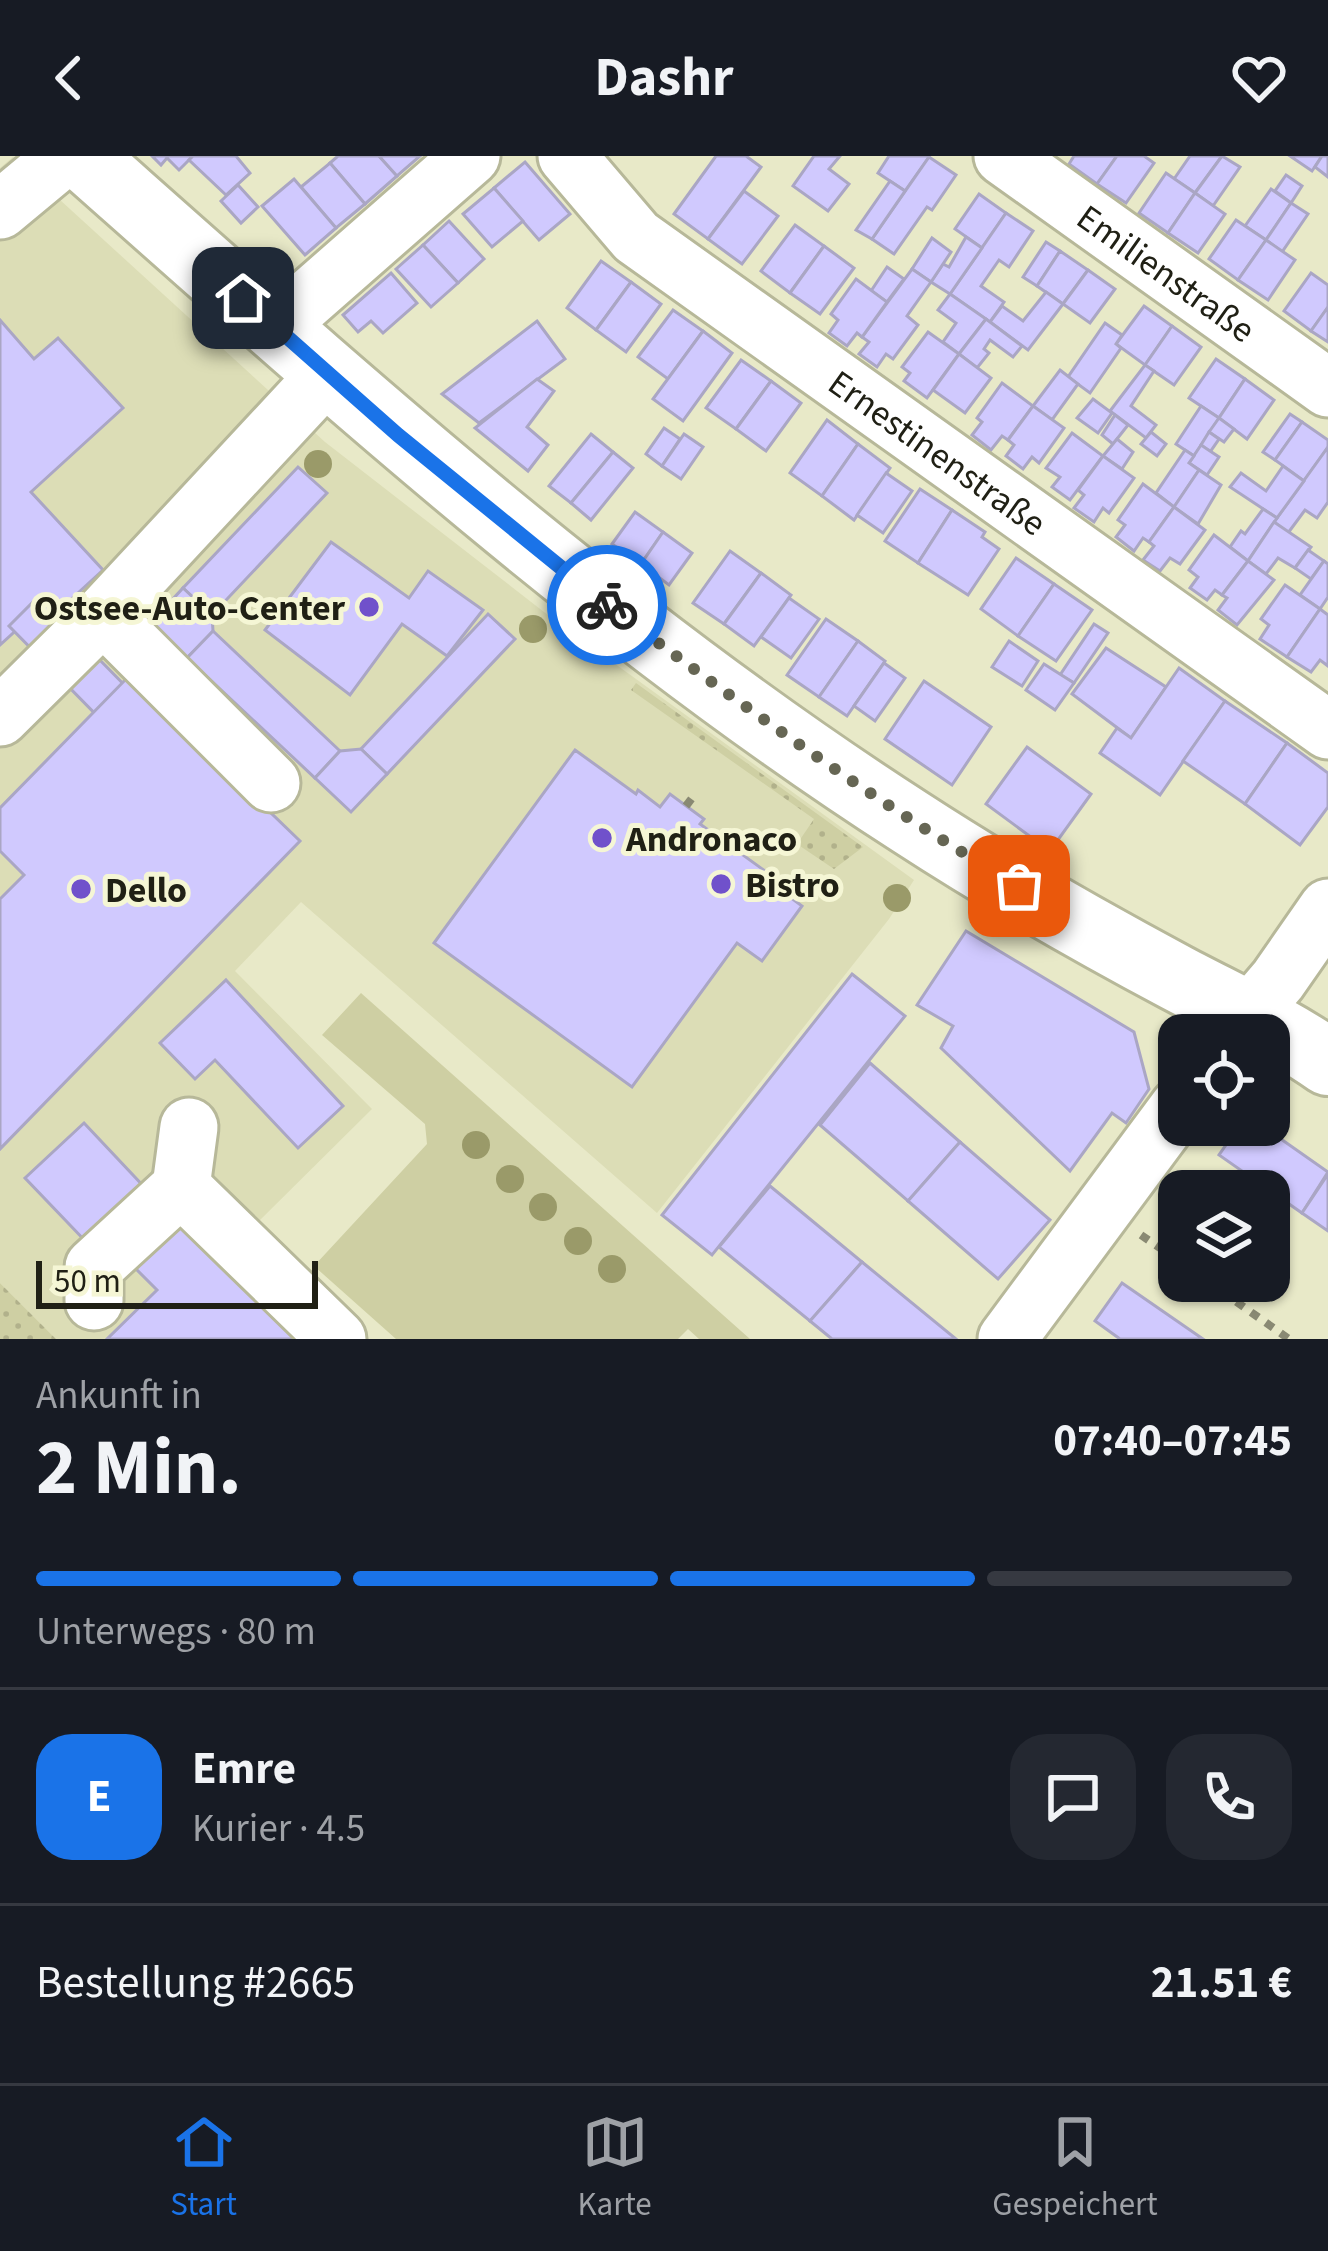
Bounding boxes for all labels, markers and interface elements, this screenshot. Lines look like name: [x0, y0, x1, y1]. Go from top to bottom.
text: Dashr: [595, 40, 734, 117]
icon: back: [36, 45, 102, 111]
icon: heart: [1226, 45, 1292, 111]
street label: Emilienstraße: [1066, 193, 1265, 355]
pin: [192, 247, 294, 349]
icon: home: [210, 265, 276, 331]
street label: Ernestinenstraße: [818, 358, 1056, 548]
courier: [547, 545, 667, 665]
icon: bike: [574, 572, 640, 638]
place label: Ostsee-Auto-Center: [34, 583, 346, 634]
marker: Ostsee-Auto-Center: [356, 594, 382, 620]
place label: Andronaco: [625, 814, 797, 865]
marker: Andronaco: [589, 825, 615, 851]
pin: [968, 835, 1070, 937]
icon: bag: [986, 853, 1052, 919]
place label: Bistro: [745, 860, 840, 911]
place label: Dello: [105, 865, 187, 916]
marker: Bistro: [708, 871, 734, 897]
marker: Dello: [68, 876, 94, 902]
map controls: [1158, 1014, 1290, 1302]
button: locate: [1158, 1014, 1290, 1146]
button: layers: [1158, 1170, 1290, 1302]
scale bar: [36, 1255, 318, 1308]
text: 50 m: [54, 1258, 121, 1305]
text: Ankunft in: [36, 1368, 202, 1424]
text: 07:40–07:45: [1053, 1409, 1292, 1473]
text: 2 Min.: [36, 1413, 242, 1524]
text: Unterwegs · 80 m: [36, 1604, 316, 1660]
button: chat: [1010, 1734, 1136, 1860]
button: phone: [1166, 1734, 1292, 1860]
text: Emre: [192, 1737, 296, 1801]
text: E: [87, 1765, 111, 1829]
text: Kurier · 4.5: [192, 1801, 365, 1857]
text: Bestellung #2665: [36, 1951, 355, 2015]
text: 21.51 €: [1151, 1951, 1292, 2015]
tab: Start: [170, 2109, 237, 2228]
tab: Karte: [577, 2109, 652, 2228]
tab: Gespeichert: [992, 2109, 1158, 2228]

